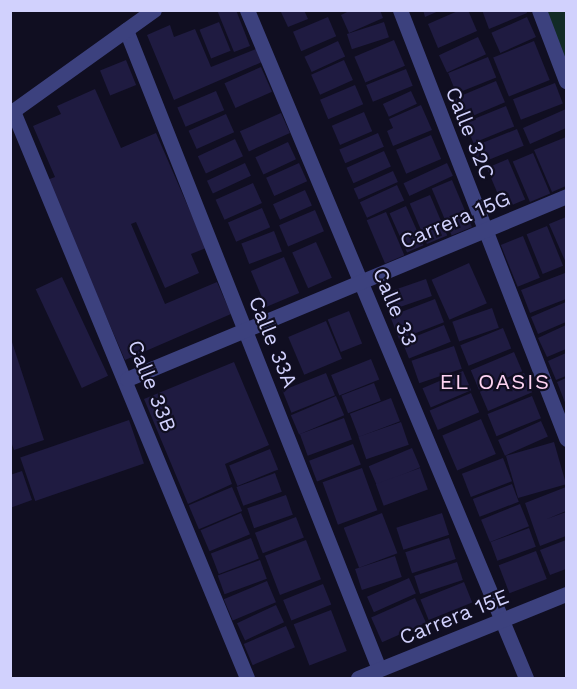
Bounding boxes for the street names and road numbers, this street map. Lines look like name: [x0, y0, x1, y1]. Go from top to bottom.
street label: Calle 32C: [440, 83, 500, 183]
street label: Carrera 15G: [396, 185, 514, 255]
street label: Calle 33: [367, 264, 423, 350]
street label: Calle 33A: [243, 292, 303, 392]
street label: Calle 33B: [122, 336, 182, 436]
street label: Carrera 15E: [395, 584, 513, 650]

